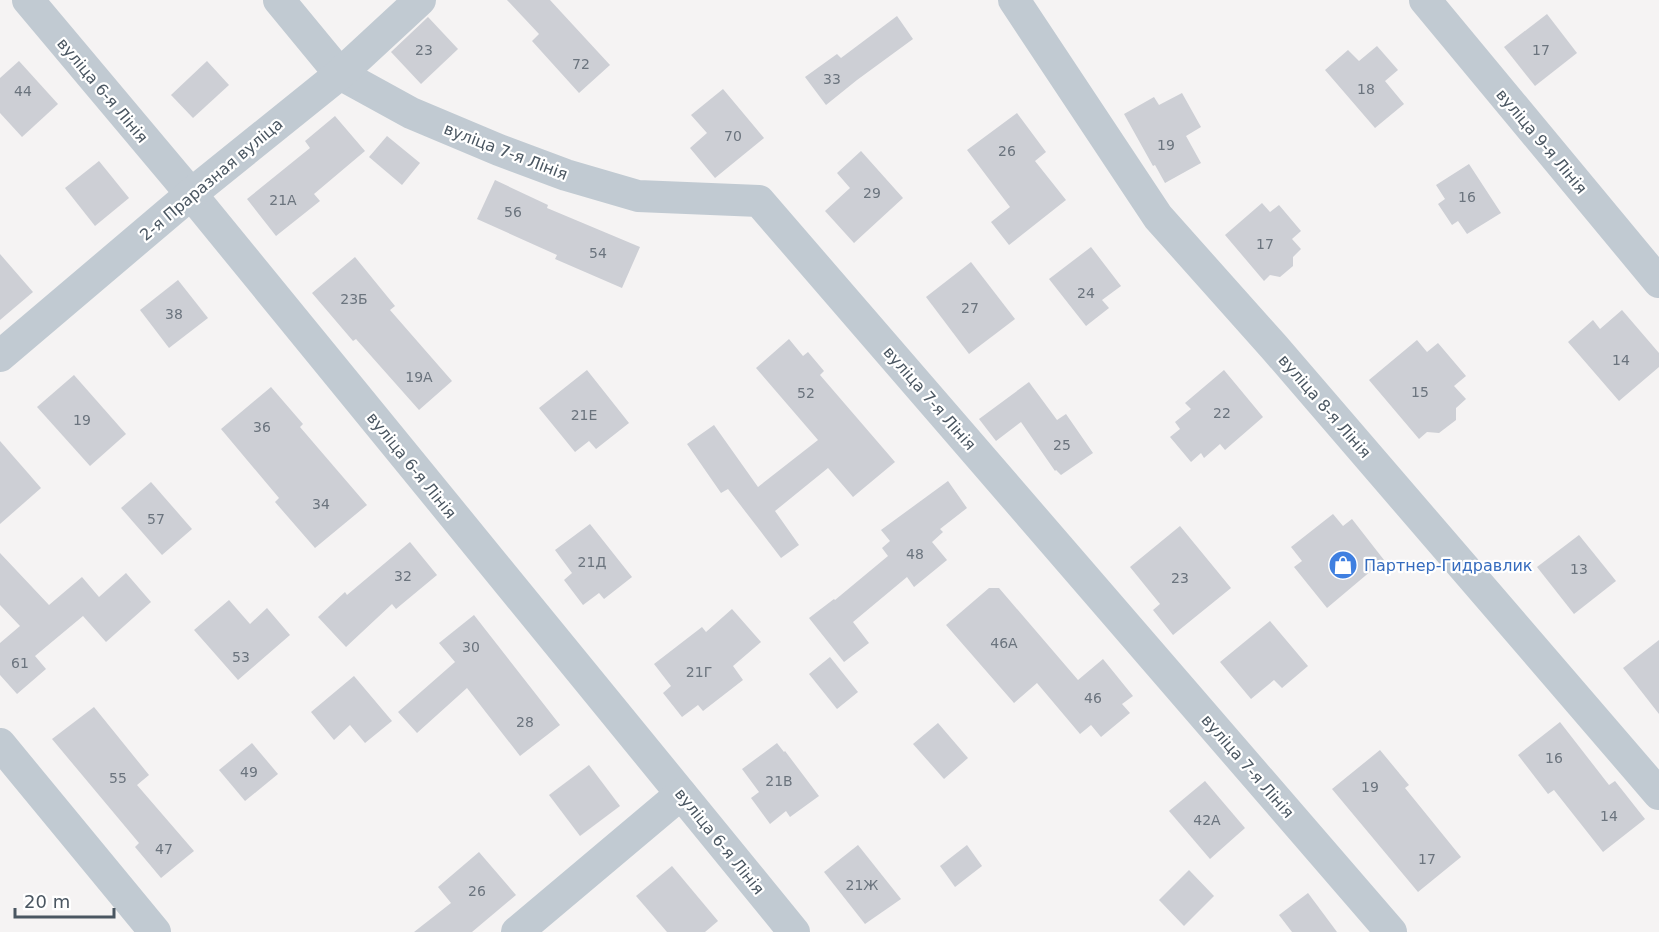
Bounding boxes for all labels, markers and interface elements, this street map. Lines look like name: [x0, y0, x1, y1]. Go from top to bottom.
street label: вуліца 6-я Лінія: [53, 34, 152, 147]
house number: 23: [415, 42, 433, 58]
house number: 17: [1532, 42, 1550, 58]
house number: 72: [572, 56, 590, 72]
house number: 33: [823, 71, 841, 87]
house number: 18: [1357, 81, 1375, 97]
house number: 44: [14, 83, 32, 99]
street label: вуліца 9-я Лінія: [1492, 85, 1591, 198]
street label: 2-я Праразная вуліца: [136, 114, 287, 245]
street label: вуліца 7-я Лінія: [441, 119, 570, 184]
house number: 70: [724, 128, 742, 144]
house number: 19: [1157, 137, 1175, 153]
house number: 26: [998, 143, 1016, 159]
house number: 29: [863, 185, 881, 201]
house number: 16: [1458, 189, 1476, 205]
house number: 21А: [269, 192, 297, 208]
house number: 56: [504, 204, 522, 220]
house number: 17: [1256, 236, 1274, 252]
house number: 54: [589, 245, 607, 261]
house number: 24: [1077, 285, 1095, 301]
house number: 23Б: [340, 291, 368, 307]
house number: 27: [961, 300, 979, 316]
house number: 38: [165, 306, 183, 322]
street label: вуліца 7-я Лінія: [879, 343, 980, 454]
street label: вуліца 8-я Лінія: [1274, 351, 1375, 462]
house number: 14: [1612, 352, 1630, 368]
house number: 19А: [405, 369, 433, 385]
house number: 15: [1411, 384, 1429, 400]
house number: 52: [797, 385, 815, 401]
house number: 22: [1213, 405, 1231, 421]
house number: 21Е: [571, 407, 597, 423]
street label: вуліца 6-я Лінія: [363, 408, 460, 522]
house number: 19: [73, 412, 91, 428]
house number: 36: [253, 419, 271, 435]
house number: 25: [1053, 437, 1071, 453]
house number: 34: [312, 496, 330, 512]
house number: 57: [147, 511, 165, 527]
house number: 48: [906, 546, 924, 562]
shop icon: Партнер-Гидравлик: [1327, 549, 1359, 581]
house number: 21Д: [578, 554, 606, 570]
place label: Партнер-Гидравлик: [1364, 556, 1533, 575]
house number: 13: [1570, 561, 1588, 577]
house number: 32: [394, 568, 412, 584]
house number: 23: [1171, 570, 1189, 586]
house number: 46А: [990, 635, 1018, 651]
house number: 30: [462, 639, 480, 655]
house number: 53: [232, 649, 250, 665]
house number: 61: [11, 655, 29, 671]
house number: 21Г: [686, 664, 712, 680]
house number: 46: [1084, 690, 1102, 706]
street label: вуліца 7-я Лінія: [1197, 711, 1298, 822]
house number: 28: [516, 714, 534, 730]
house number: 16: [1545, 750, 1563, 766]
house number: 49: [240, 764, 258, 780]
house number: 55: [109, 770, 127, 786]
house number: 21В: [765, 773, 793, 789]
house number: 19: [1361, 779, 1379, 795]
street label: вуліца 6-я Лінія: [671, 784, 768, 898]
house number: 14: [1600, 808, 1618, 824]
house number: 42А: [1193, 812, 1221, 828]
house number: 47: [155, 841, 173, 857]
house number: 17: [1418, 851, 1436, 867]
house number: 21Ж: [846, 877, 878, 893]
scale bar: [15, 881, 114, 919]
house number: 26: [468, 883, 486, 899]
text: 20 m: [24, 891, 70, 912]

